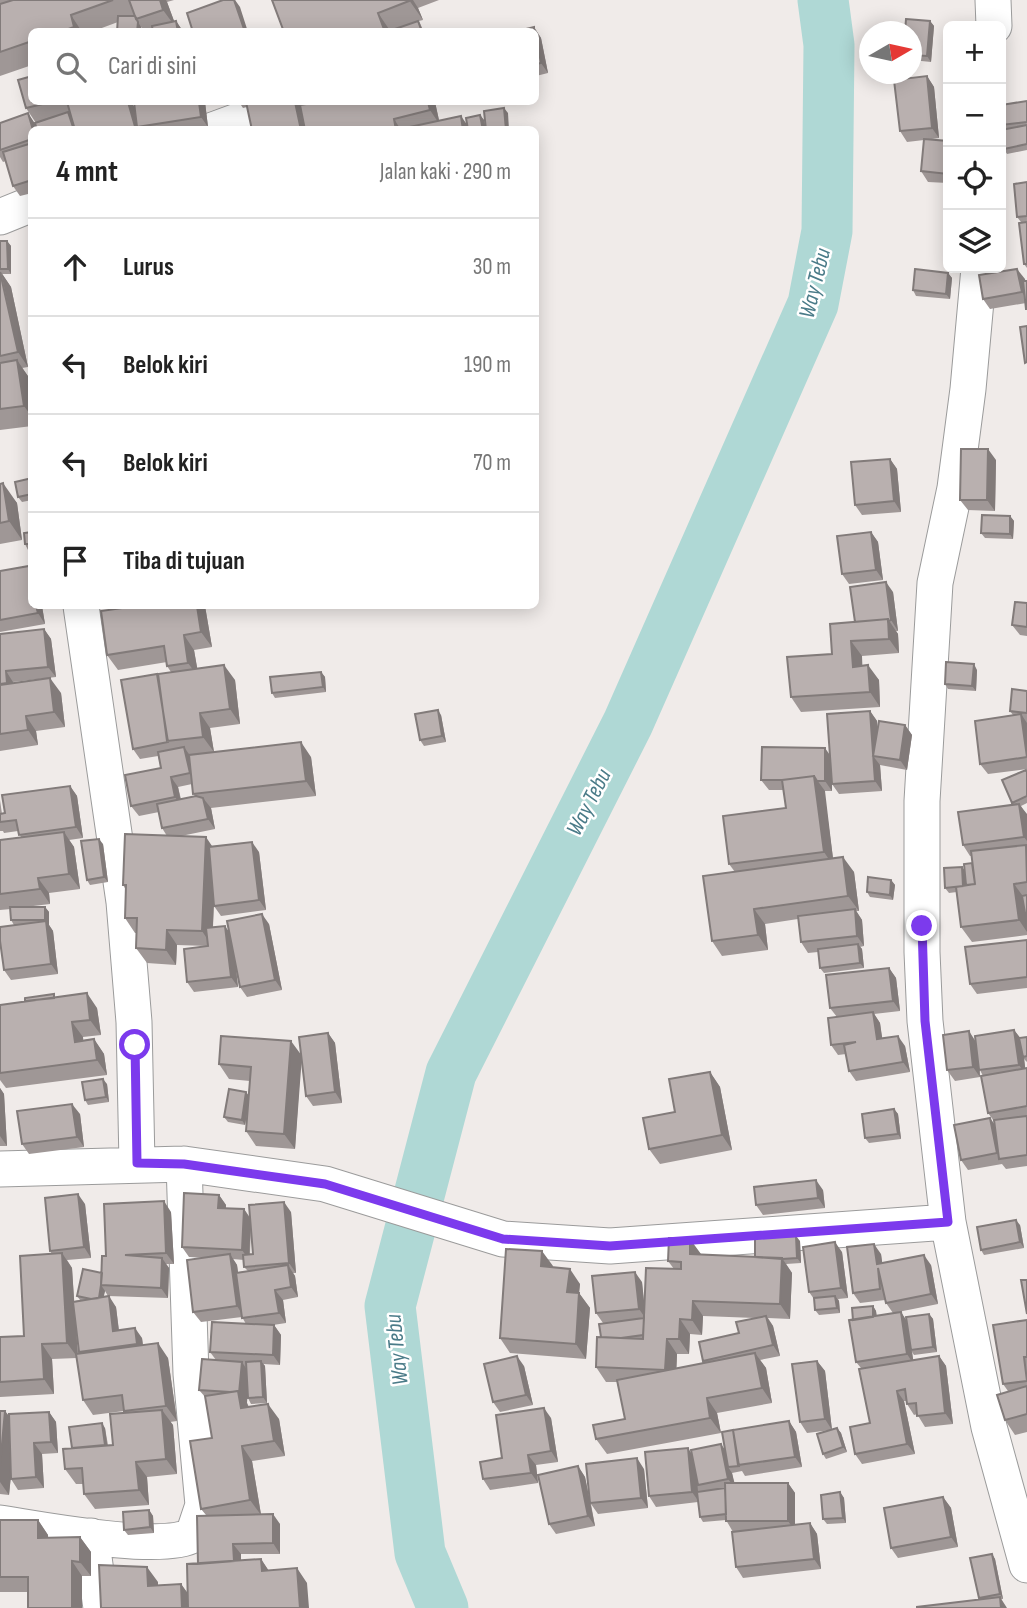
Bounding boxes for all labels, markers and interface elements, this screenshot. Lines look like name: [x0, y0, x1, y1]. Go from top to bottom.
north arrow: [859, 21, 922, 84]
map controls: [943, 21, 1006, 273]
button: +: [943, 21, 1006, 84]
search box: [28, 28, 539, 105]
icon: search: [52, 48, 90, 86]
text: Cari di sini: [108, 51, 197, 82]
button: −: [943, 84, 1006, 147]
button: locate: [943, 147, 1006, 210]
text: 4 mnt: [56, 154, 118, 190]
text: Jalan kaki · 290 m: [380, 158, 511, 186]
button: layers: [943, 210, 1006, 273]
water label: Way Tebu: [793, 245, 837, 321]
icon: ahead: [56, 248, 94, 286]
text: Lurus: [123, 252, 174, 283]
text: 30 m: [473, 253, 511, 281]
icon: left: [56, 346, 94, 384]
text: Belok kiri: [123, 350, 208, 381]
text: 190 m: [464, 351, 511, 379]
icon: left: [56, 444, 94, 482]
text: Belok kiri: [123, 448, 208, 479]
text: 70 m: [473, 449, 511, 477]
icon: arrive: [56, 542, 94, 580]
text: Tiba di tujuan: [123, 546, 245, 577]
water label: Way Tebu: [560, 764, 618, 841]
route end: [906, 910, 937, 941]
route start: [119, 1029, 150, 1060]
water label: Way Tebu: [379, 1312, 415, 1387]

